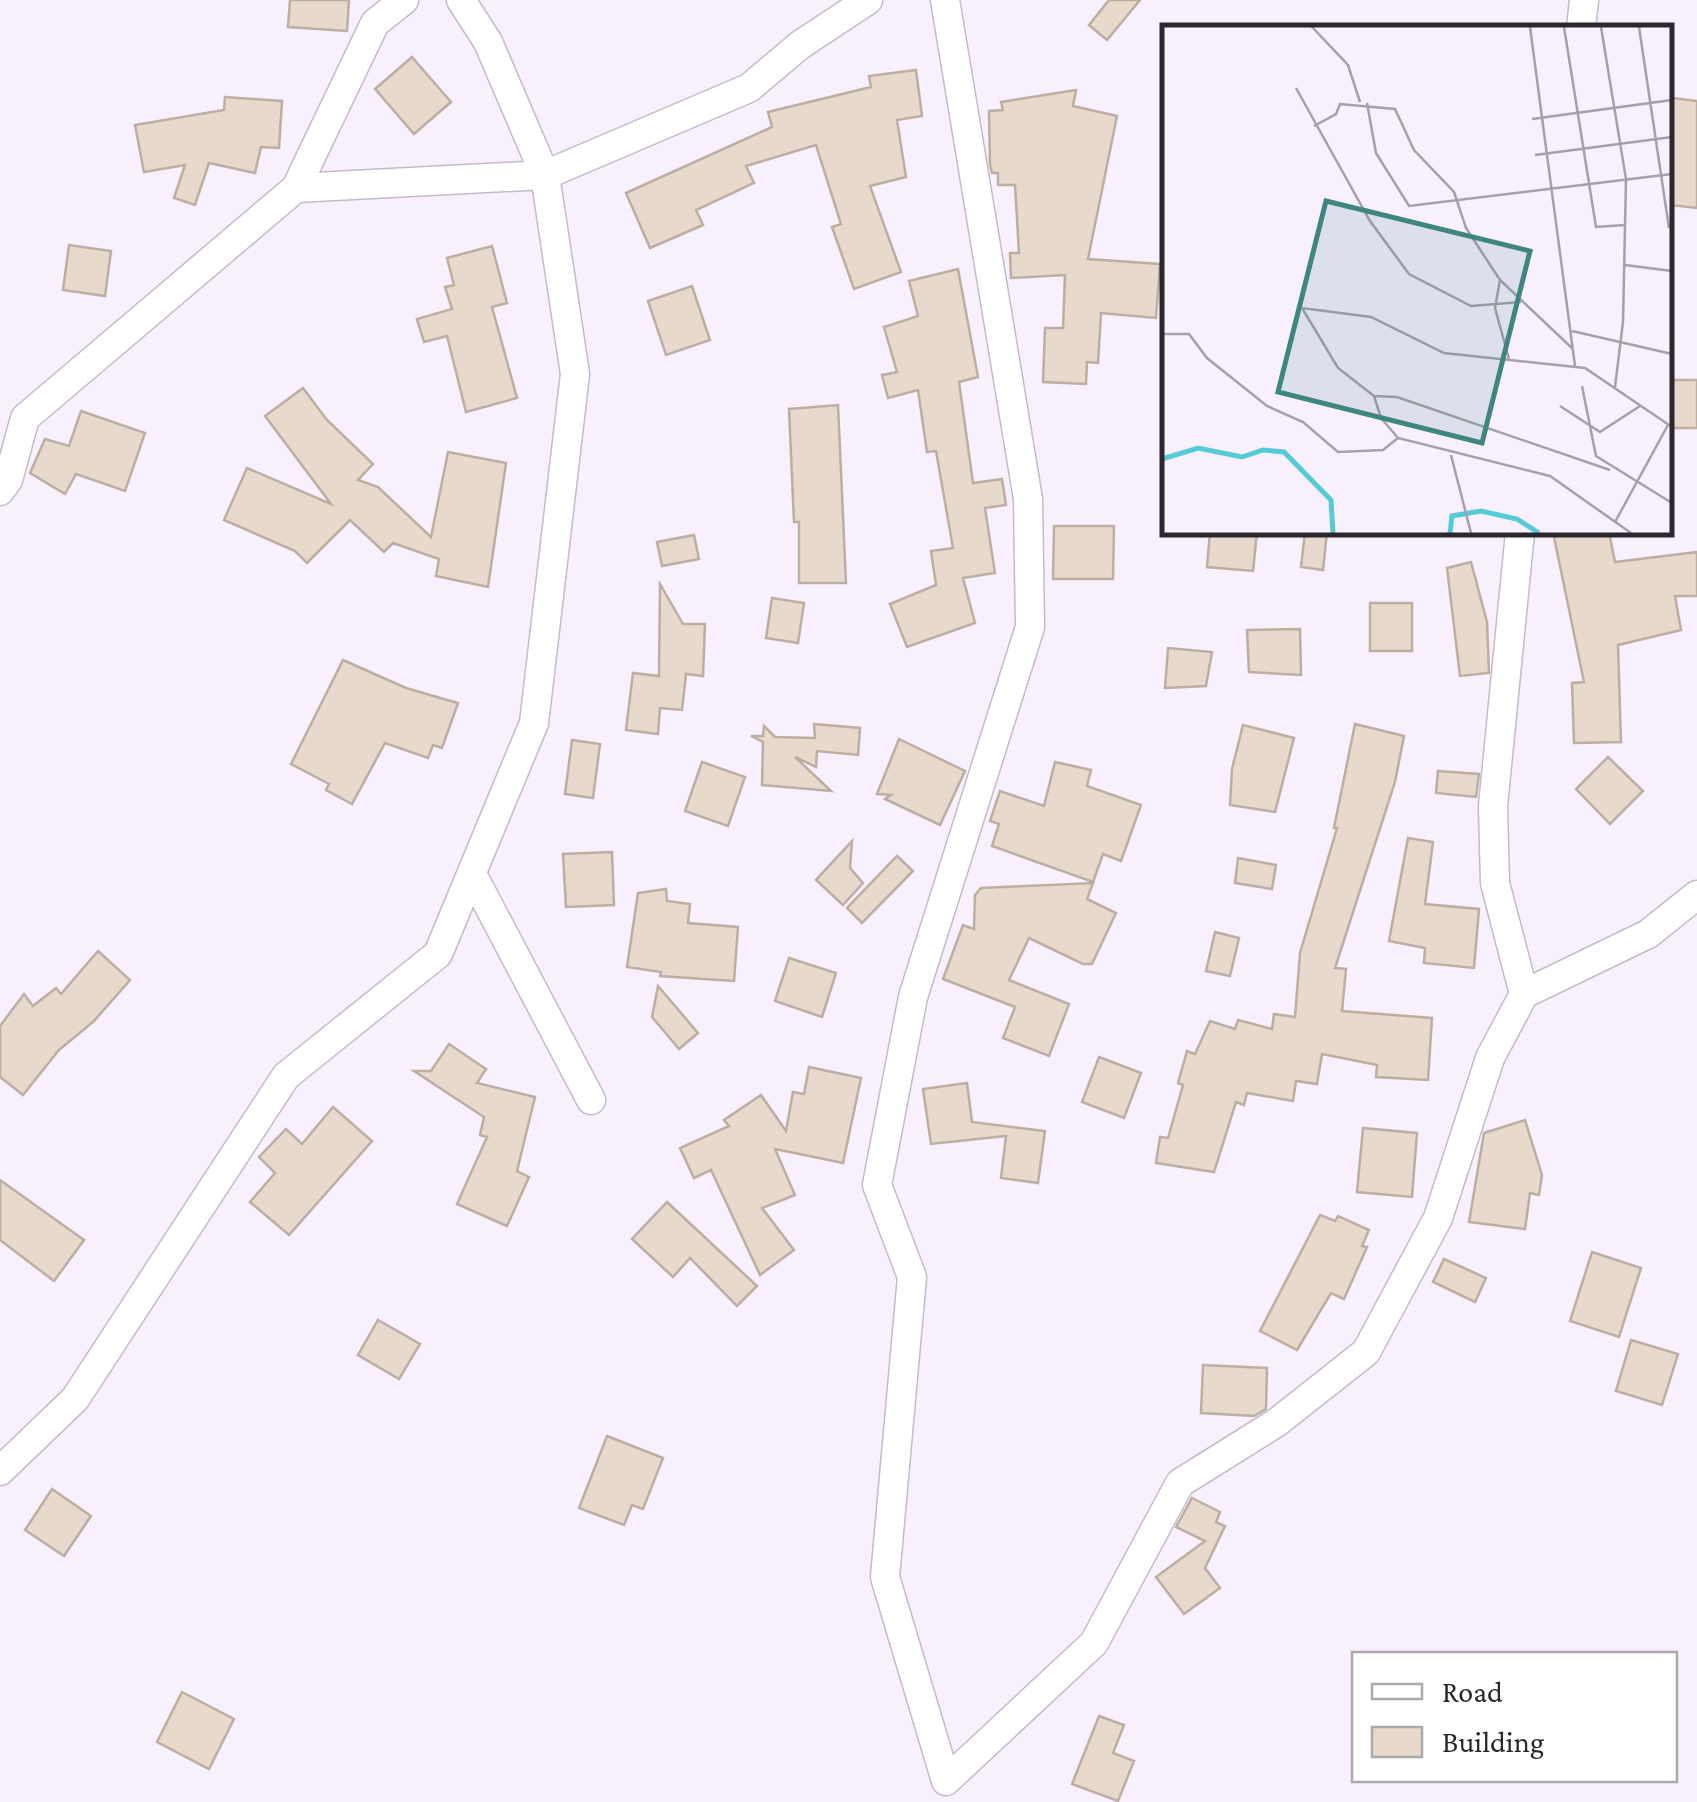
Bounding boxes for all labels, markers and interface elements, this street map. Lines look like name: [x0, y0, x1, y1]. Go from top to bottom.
inset map: [1162, 25, 1672, 535]
legend: [1352, 1652, 1677, 1782]
text: Road: [1442, 1675, 1503, 1708]
text: Building: [1442, 1725, 1544, 1759]

